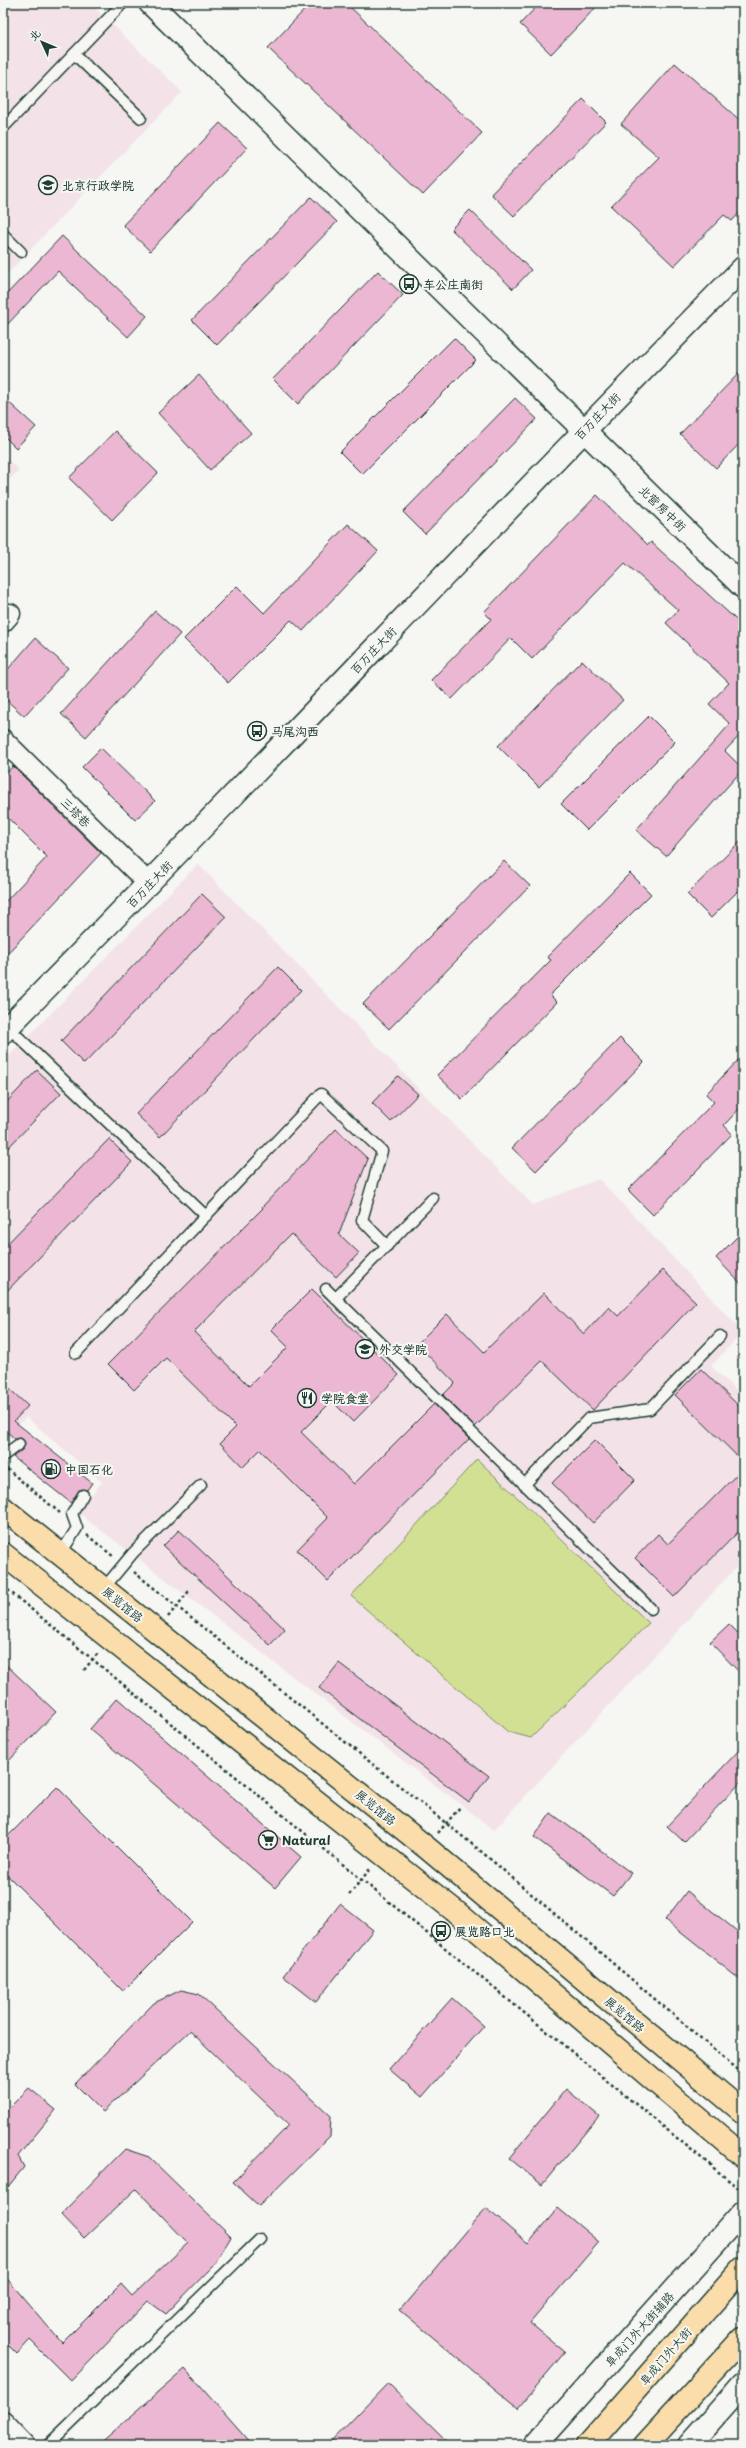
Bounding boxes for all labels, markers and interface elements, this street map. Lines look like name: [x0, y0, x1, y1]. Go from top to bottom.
north arrow: [22, 22, 62, 62]
text: 北: [25, 25, 44, 45]
school or university icon: 北京行政学院: [37, 174, 59, 196]
place label: 北京行政学院: [62, 176, 134, 194]
bus stop icon: 车公庄南街: [398, 273, 420, 295]
place label: 车公庄南街: [423, 275, 483, 293]
street label: 百万庄大街: [570, 388, 624, 444]
street label: 北营房中街: [635, 481, 691, 535]
street label: 百万庄大街: [346, 622, 400, 678]
bus stop icon: 马尾沟西: [246, 720, 268, 742]
place label: 马尾沟西: [271, 722, 319, 740]
street label: 三塔巷: [57, 793, 95, 831]
street label: 百万庄大街: [122, 856, 176, 912]
school or university icon: 外交学院: [354, 1338, 376, 1360]
place label: 外交学院: [379, 1340, 427, 1358]
restaurant icon: 学院食堂: [296, 1387, 318, 1409]
place label: 学院食堂: [321, 1389, 369, 1407]
fuel station icon: 中国石化: [40, 1458, 62, 1480]
place label: 中国石化: [65, 1460, 113, 1478]
street label: 展览馆路: [99, 1582, 147, 1626]
street label: 展览馆路: [352, 1785, 400, 1829]
supermarket icon: Natural: [257, 1829, 279, 1851]
place label: Natural: [282, 1831, 331, 1849]
bus stop icon: 展览路口北: [430, 1920, 452, 1942]
place label: 展览路口北: [455, 1922, 515, 1940]
street label: 展览馆路: [601, 1992, 649, 2036]
street label: 阜成门外大街辅路: [602, 2289, 676, 2369]
street label: 阜成门外大街: [636, 2324, 694, 2388]

